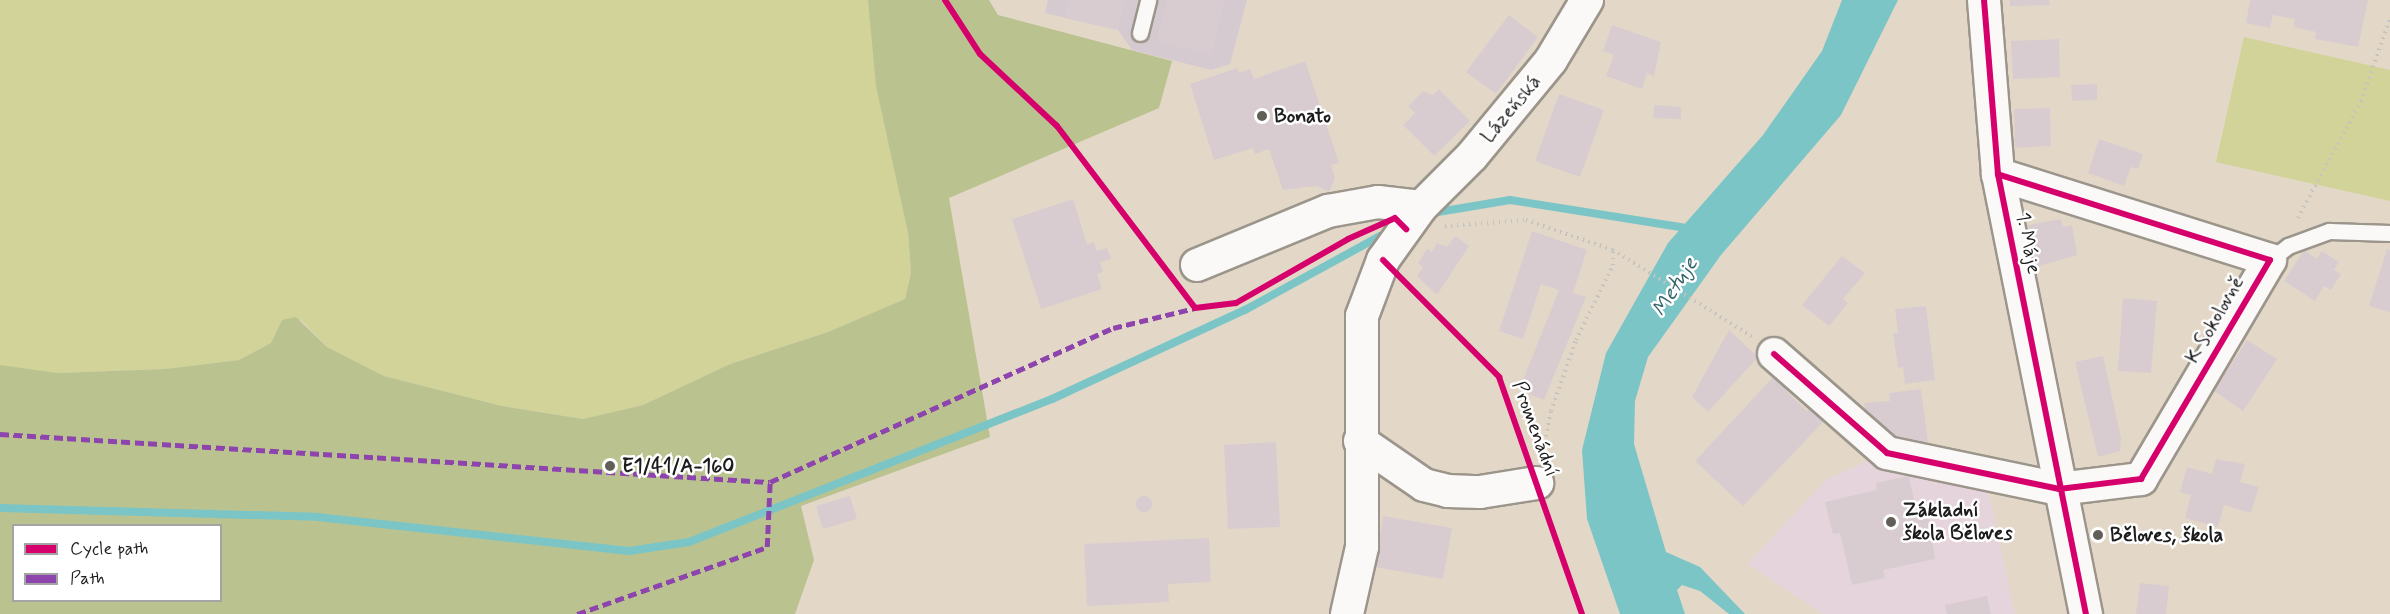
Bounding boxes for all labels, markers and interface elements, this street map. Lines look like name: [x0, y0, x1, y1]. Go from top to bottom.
street label: Lázeňská: [1476, 70, 1546, 148]
place label: Bonato: [1274, 104, 1331, 128]
marker: Bonato: [1255, 109, 1269, 123]
street label: 1. Máje: [2010, 210, 2046, 276]
water label: Metuje: [1647, 253, 1703, 321]
street label: K Sokolovně: [2180, 272, 2250, 368]
street label: Promenádní: [1507, 378, 1563, 480]
place label: E1/41/A-160: [622, 454, 734, 478]
marker: E1/41/A-160: [603, 459, 617, 473]
place label: Základní škola Běloves: [1903, 498, 2012, 545]
marker: Základní škola Běloves: [1884, 515, 1898, 529]
place label: Běloves, škola: [2110, 523, 2223, 547]
legend: [12, 524, 222, 602]
marker: Běloves, škola: [2091, 528, 2105, 542]
text: Cycle path: [70, 537, 148, 561]
text: Path: [70, 567, 105, 591]

